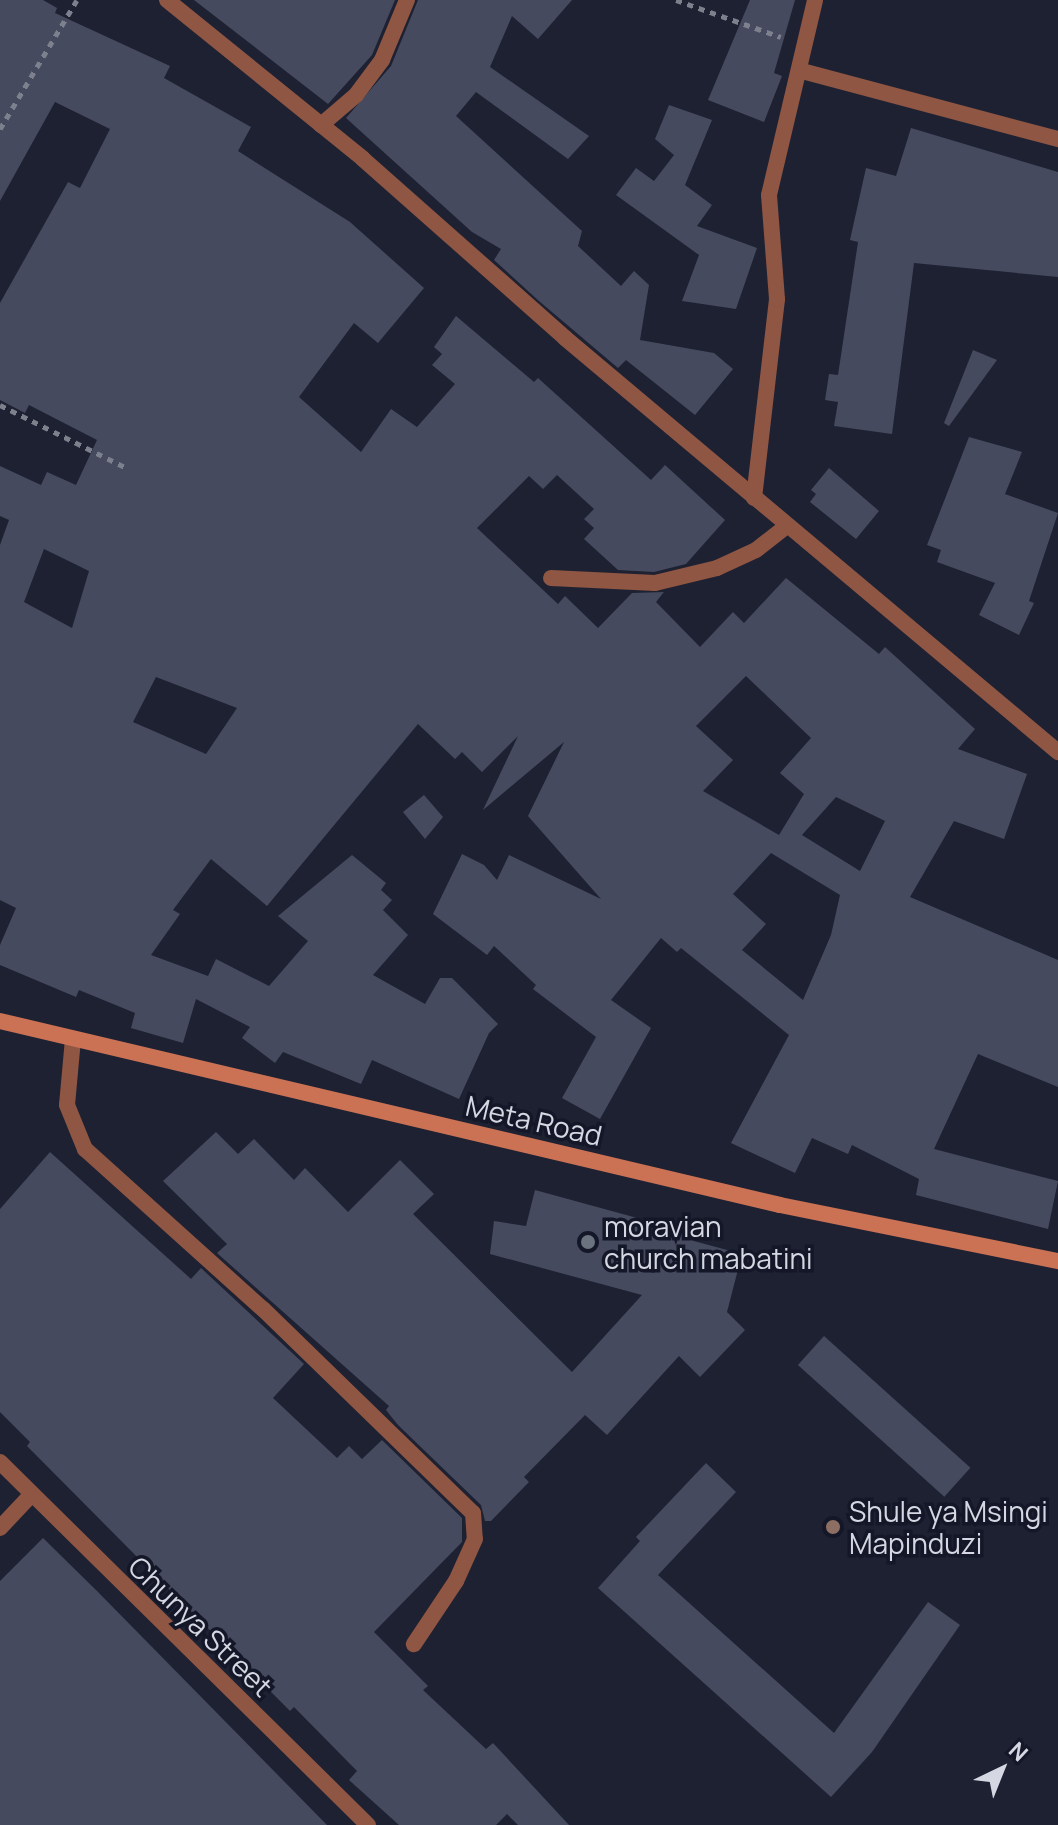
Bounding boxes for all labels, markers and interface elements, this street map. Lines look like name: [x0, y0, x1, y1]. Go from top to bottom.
street label: Meta Road: [463, 1088, 605, 1152]
place label: moravian church mabatini: [604, 1209, 813, 1275]
marker: moravian church mabatini: [579, 1233, 597, 1251]
place label: Shule ya Msingi Mapinduzi: [849, 1494, 1048, 1560]
marker: Shule ya Msingi Mapinduzi: [824, 1518, 842, 1536]
street label: Chunya Street: [122, 1549, 280, 1703]
north arrow: [962, 1729, 1042, 1809]
text: N: [1002, 1735, 1034, 1768]

